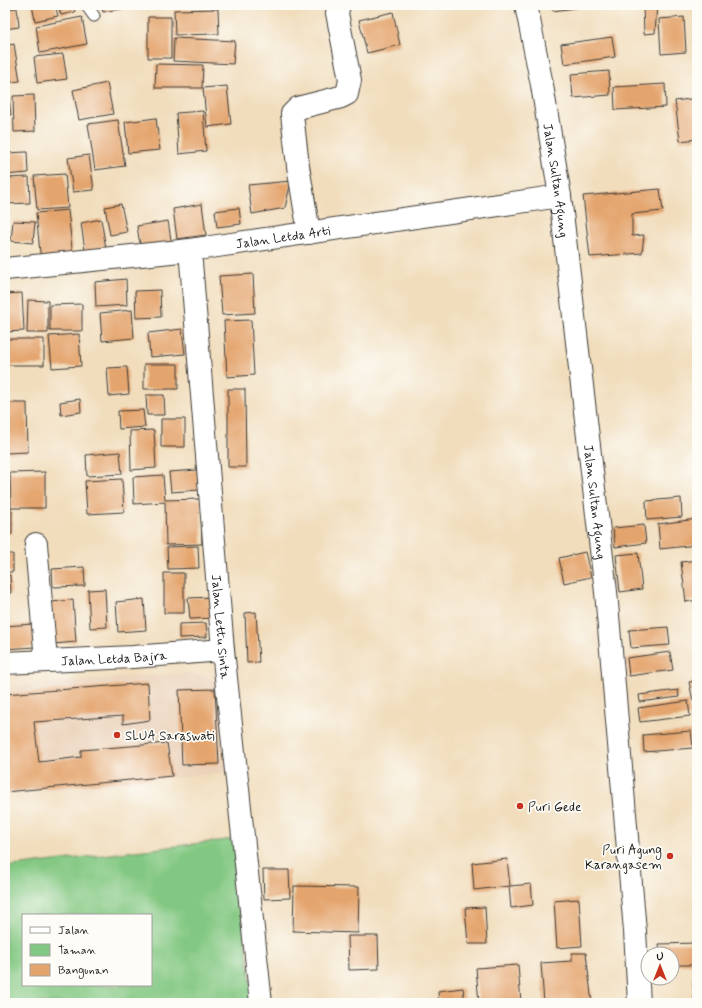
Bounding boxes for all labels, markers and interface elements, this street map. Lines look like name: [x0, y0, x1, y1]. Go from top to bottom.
street label: Jalan Sultan Agung: [538, 122, 572, 239]
street label: Jalan Letda Arti: [235, 223, 332, 253]
street label: Jalan Sultan Agung: [579, 444, 609, 560]
street label: Jalan Lettu Sinta: [207, 574, 233, 680]
street label: Jalan Letda Bajra: [60, 647, 168, 670]
place label: SLUA Saraswati: [125, 728, 215, 745]
marker: SLUA Saraswati: [112, 730, 122, 740]
place label: Puri Gede: [528, 799, 581, 816]
marker: Puri Gede: [515, 801, 525, 811]
place label: Puri Agung Karangasem: [585, 842, 662, 874]
marker: Puri Agung Karangasem: [665, 851, 675, 861]
legend: [22, 914, 152, 986]
text: Jalan: [58, 923, 90, 939]
text: Taman: [58, 943, 97, 959]
north arrow: [640, 946, 680, 986]
text: U: [656, 950, 664, 964]
text: Bangunan: [58, 963, 109, 979]

